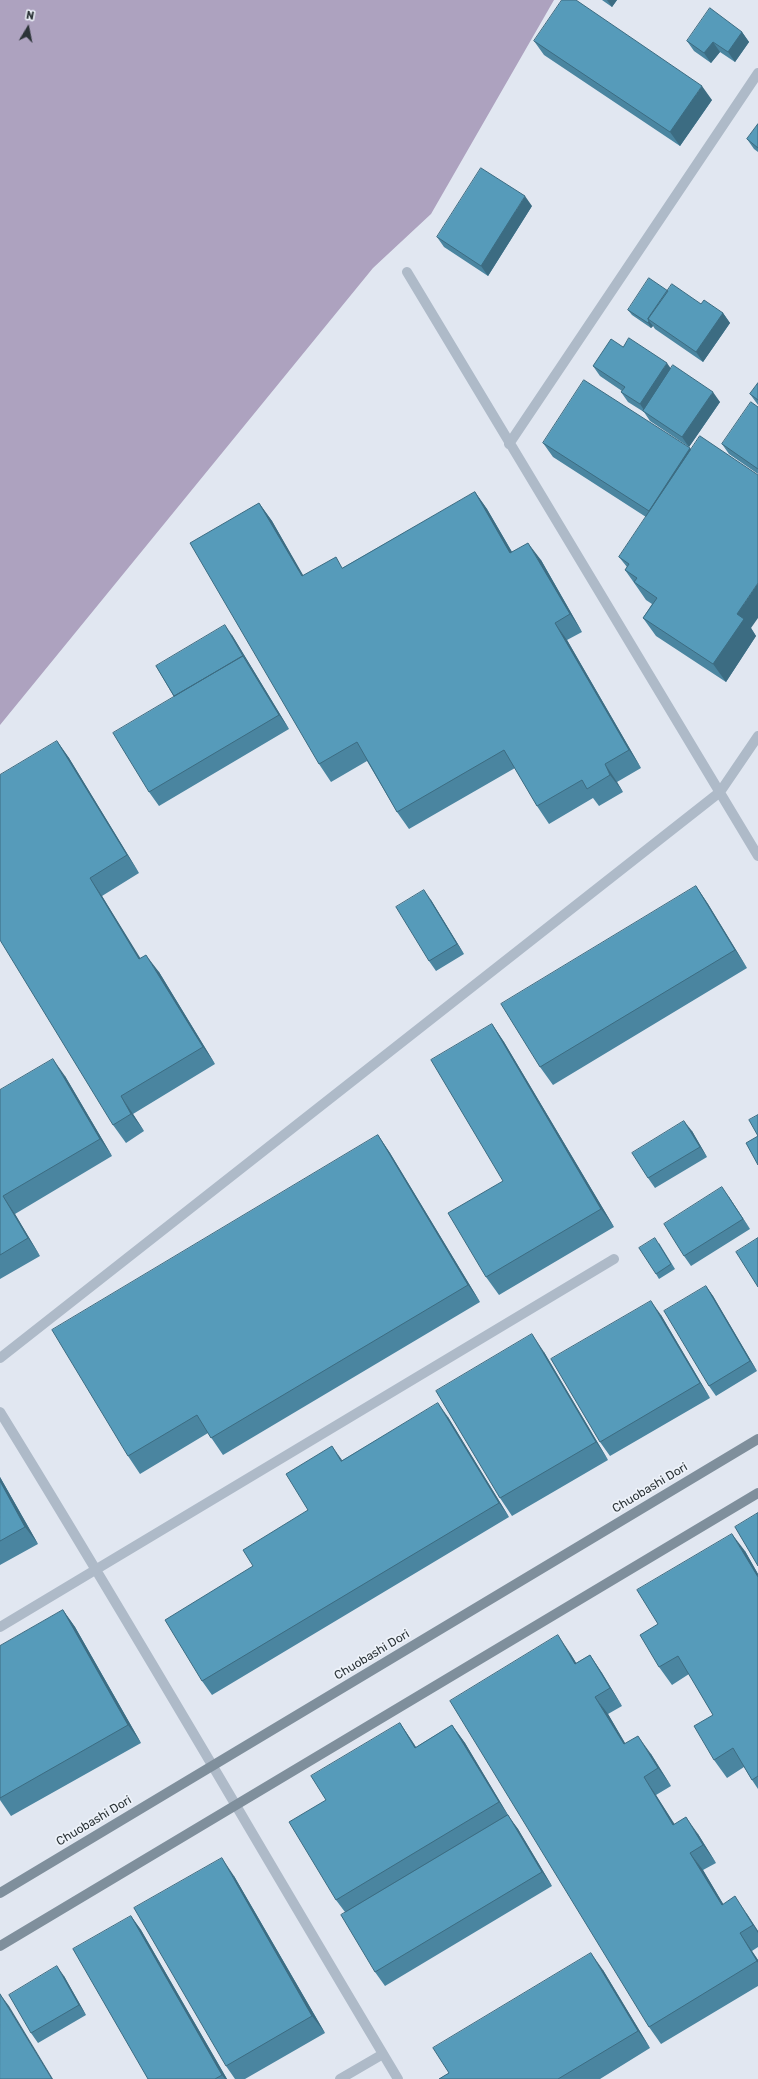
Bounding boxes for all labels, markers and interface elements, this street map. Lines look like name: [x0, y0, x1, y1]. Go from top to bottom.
north arrow: [8, 8, 48, 48]
text: N: [25, 9, 35, 23]
street label: Chuobashi Dori: [610, 1460, 690, 1516]
street label: Chuobashi Dori: [332, 1627, 412, 1683]
street label: Chuobashi Dori: [54, 1793, 134, 1849]

